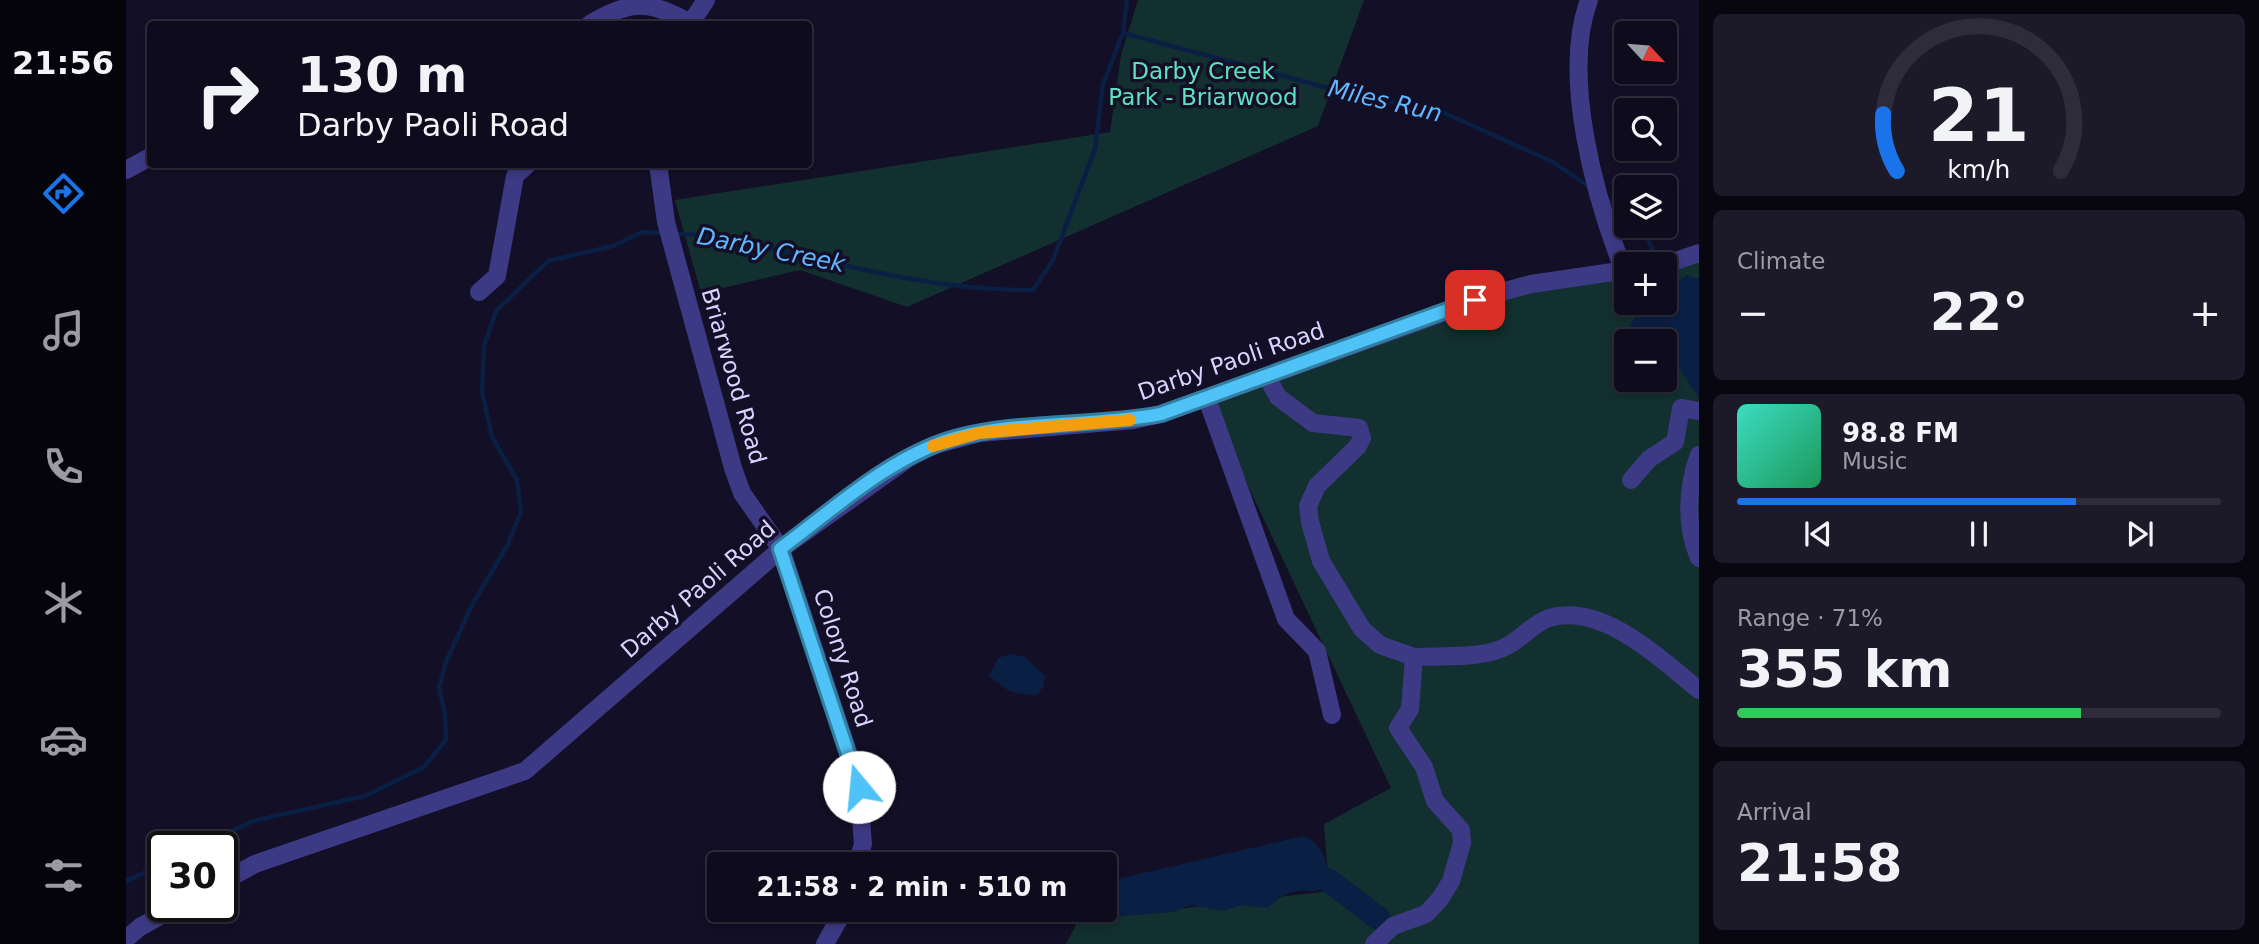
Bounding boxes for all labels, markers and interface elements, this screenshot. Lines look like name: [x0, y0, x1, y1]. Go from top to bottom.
north arrow: [1614, 21, 1676, 84]
map controls: [1614, 21, 1677, 392]
text: 21:56: [12, 44, 114, 82]
text: 130 m: [297, 47, 467, 104]
icon: right: [182, 49, 273, 140]
park label: Darby Creek Park - Briarwood: [1108, 58, 1298, 110]
text: 21: [1928, 73, 2030, 158]
water label: Miles Run: [1325, 74, 1445, 128]
button: search: [1614, 98, 1677, 161]
text: Darby Paoli Road: [297, 106, 569, 144]
text: km/h: [1947, 155, 2011, 184]
icon: directions: [39, 169, 88, 218]
button: layers: [1614, 175, 1677, 238]
water label: Darby Creek: [695, 222, 848, 278]
text: Climate: [1737, 248, 1826, 274]
button: +: [1614, 252, 1677, 315]
pin: [1445, 270, 1505, 330]
icon: arrive: [1456, 281, 1494, 319]
text: 22°: [1930, 282, 2028, 342]
street label: Briarwood Road: [696, 285, 772, 467]
text: −: [1737, 291, 1769, 335]
text: +: [2189, 291, 2221, 335]
icon: music: [39, 306, 88, 355]
street label: Darby Paoli Road: [1134, 317, 1328, 405]
button: −: [1614, 329, 1677, 392]
text: 98.8 FM: [1842, 418, 1959, 448]
icon: phone: [39, 442, 88, 491]
text: Music: [1842, 448, 1907, 474]
street label: Darby Paoli Road: [616, 515, 780, 663]
icon: previous: [1799, 515, 1837, 553]
icon: pause: [1960, 515, 1998, 553]
icon: next: [2121, 515, 2159, 553]
icon: climate: [39, 578, 88, 627]
street label: Colony Road: [808, 586, 878, 730]
text: Range · 71%: [1737, 605, 1883, 631]
text: 355 km: [1737, 639, 1952, 699]
icon: car: [39, 715, 88, 764]
position arrow: [822, 750, 896, 824]
text: Arrival: [1737, 799, 1812, 825]
speed limit sign: 30: [147, 831, 238, 922]
text: 21:58: [1737, 833, 1903, 893]
icon: filters: [39, 851, 88, 900]
text: 21:58 · 2 min · 510 m: [757, 872, 1067, 902]

